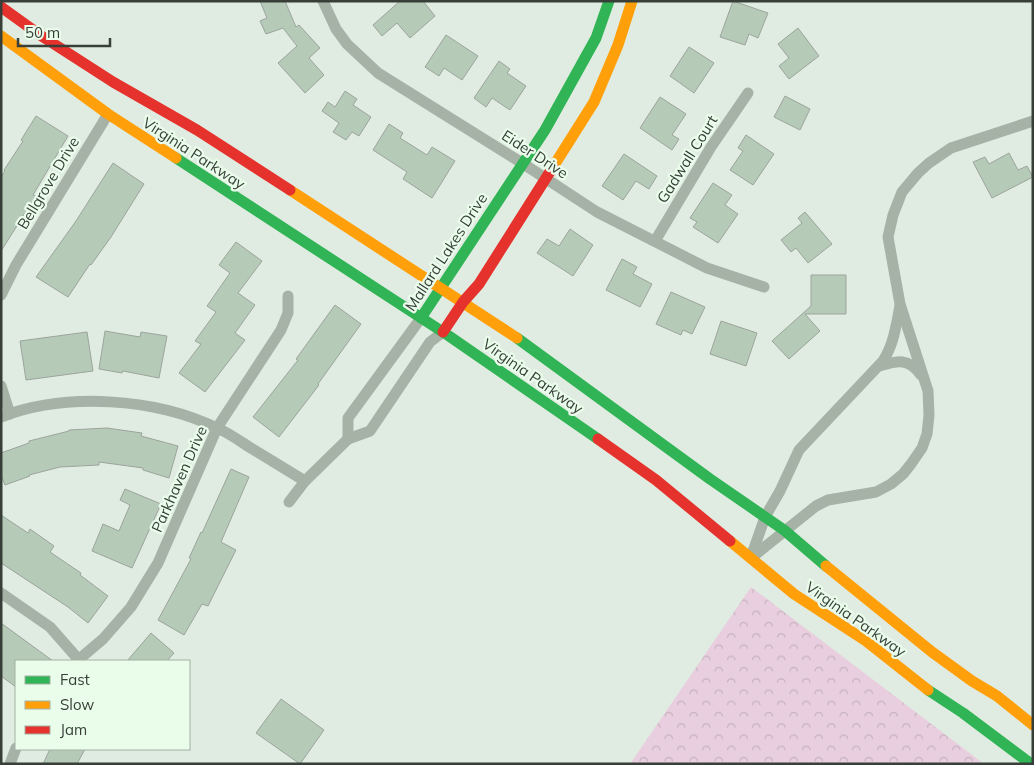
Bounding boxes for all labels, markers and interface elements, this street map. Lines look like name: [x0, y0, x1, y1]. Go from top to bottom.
scale bar: [18, 15, 110, 47]
text: 50 m: [25, 23, 60, 42]
street label: Gadwall Court: [652, 112, 722, 206]
street label: Virginia Parkway: [139, 113, 249, 193]
street label: Eider Drive: [498, 126, 572, 182]
street label: Bellgrove Drive: [13, 133, 83, 233]
street label: Mallard Lakes Drive: [401, 189, 491, 315]
street label: Virginia Parkway: [479, 334, 587, 418]
street label: Parkhaven Drive: [147, 423, 211, 535]
street label: Virginia Parkway: [802, 577, 910, 661]
legend: [15, 660, 190, 750]
text: Fast: [60, 670, 90, 689]
text: Slow: [60, 695, 94, 714]
text: Jam: [60, 720, 87, 739]

